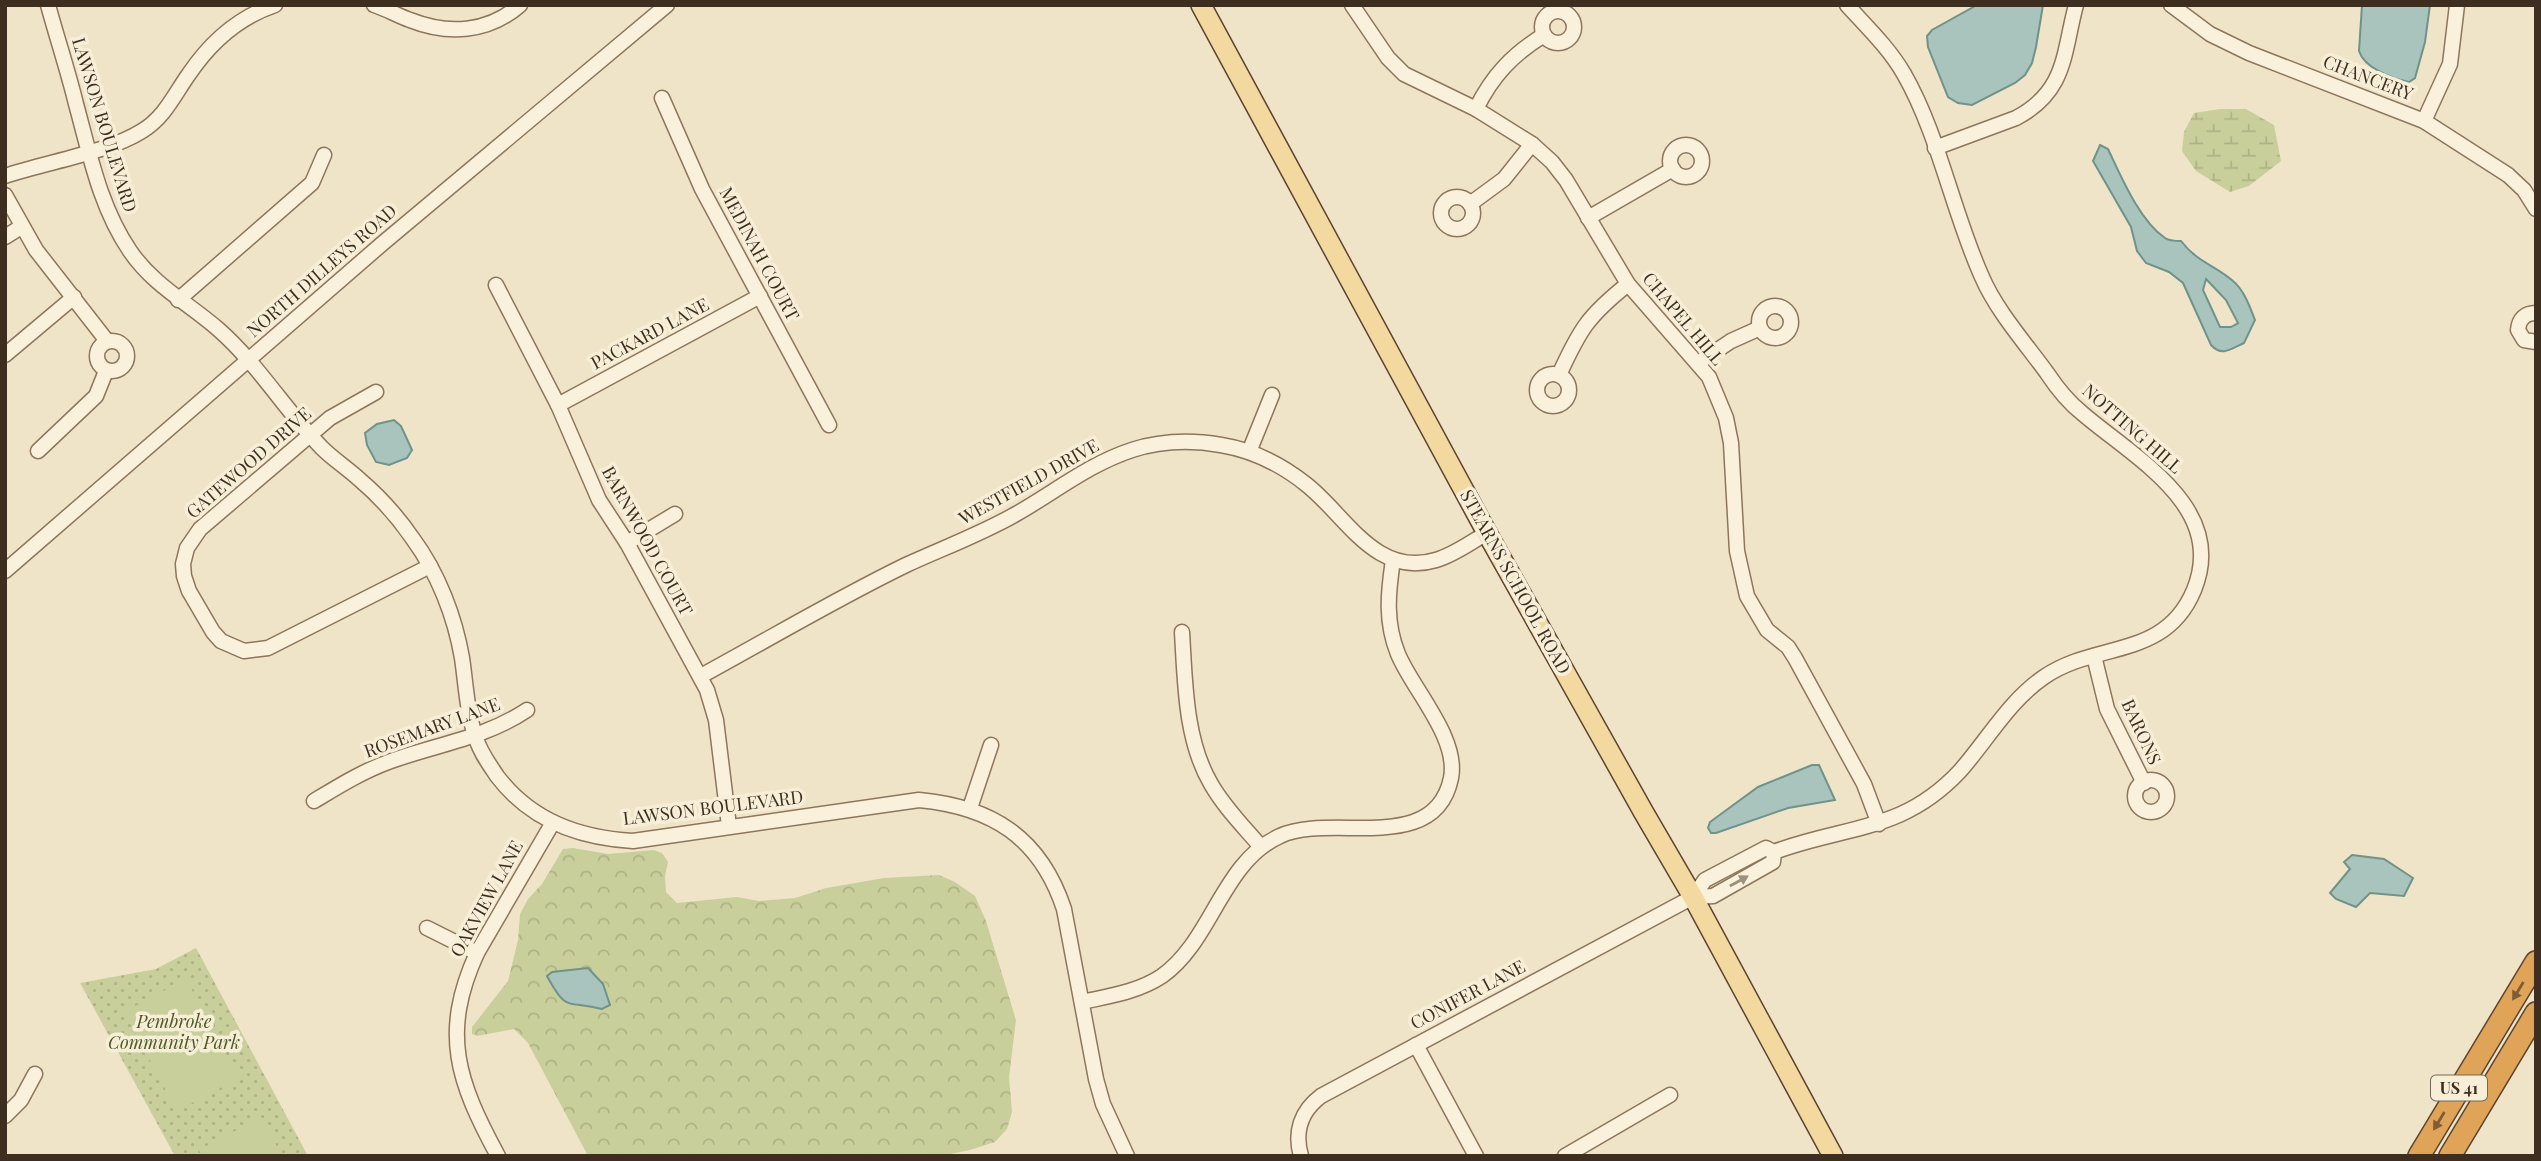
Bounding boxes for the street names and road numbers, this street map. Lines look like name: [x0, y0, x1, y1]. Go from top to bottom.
street label: LAWSON BOULEVARD: [67, 34, 143, 215]
street label: CHANCERY: [2320, 49, 2417, 105]
street label: MEDINAH COURT: [715, 183, 805, 324]
street label: NORTH DILLEYS ROAD: [241, 198, 401, 342]
street label: CHAPEL HILL: [1638, 267, 1730, 370]
street label: PACKARD LANE: [586, 292, 713, 374]
street label: NOTTING HILL: [2078, 378, 2188, 479]
street label: GATEWOOD DRIVE: [181, 401, 316, 523]
street label: WESTFIELD DRIVE: [953, 433, 1103, 530]
street label: BARNWOOD COURT: [597, 462, 699, 619]
street label: STEARNS SCHOOL ROAD: [1455, 485, 1577, 678]
street label: ROSEMARY LANE: [360, 691, 503, 763]
street label: BARONS: [2116, 695, 2167, 768]
street label: LAWSON BOULEVARD: [621, 784, 804, 830]
street label: OAKVIEW LANE: [444, 836, 528, 961]
street label: CONIFER LANE: [1406, 954, 1529, 1034]
road number: US 41: [2431, 1076, 2487, 1100]

